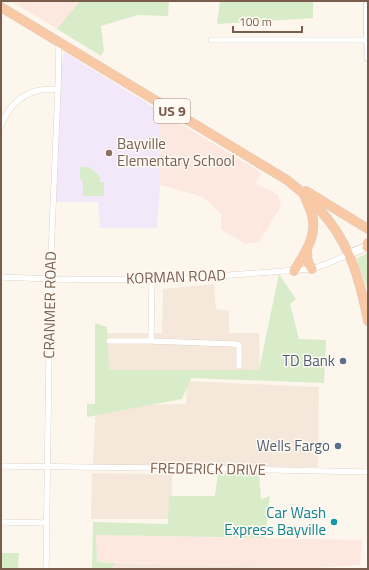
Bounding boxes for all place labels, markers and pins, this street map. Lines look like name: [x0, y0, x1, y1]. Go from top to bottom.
place label: Bayville Elementary School: [117, 132, 235, 172]
marker: Bayville Elementary School: [104, 148, 114, 158]
place label: TD Bank: [282, 349, 335, 372]
marker: TD Bank: [338, 356, 348, 366]
place label: Wells Fargo: [257, 434, 330, 457]
marker: Wells Fargo: [333, 441, 343, 451]
place label: Car Wash Express Bayville: [224, 501, 326, 541]
marker: Car Wash Express Bayville: [329, 517, 339, 527]

